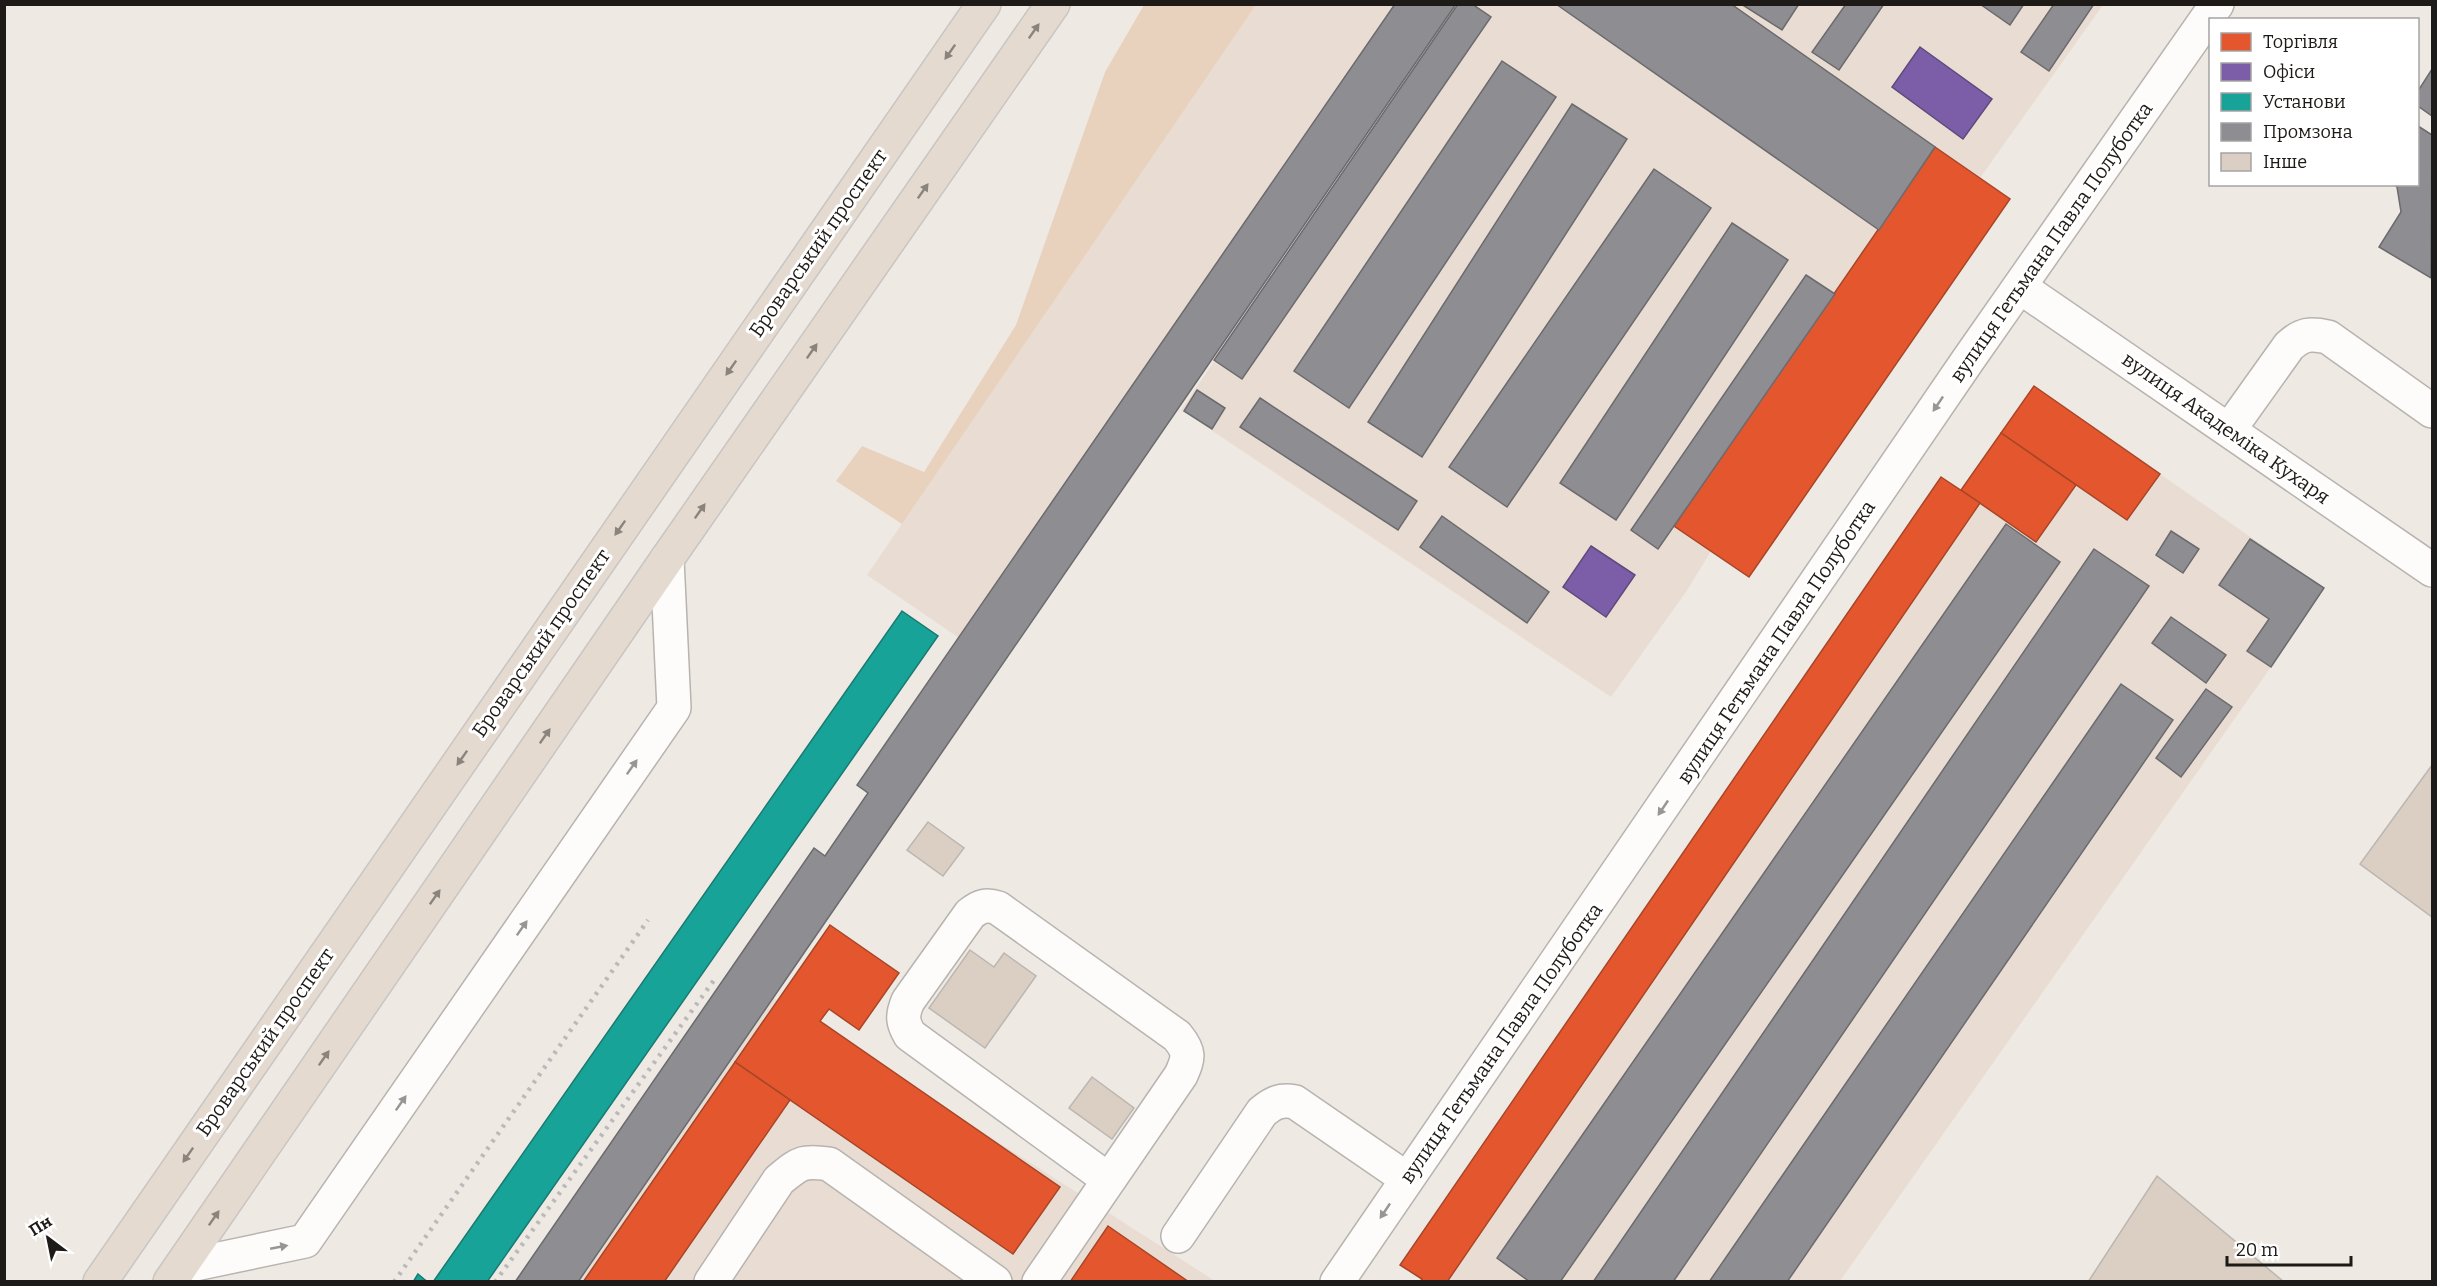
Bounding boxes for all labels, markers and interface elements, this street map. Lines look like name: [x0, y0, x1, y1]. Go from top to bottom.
legend: [2209, 18, 2419, 186]
one-way arrow: [1028, 23, 1039, 39]
text: Торгівля: [2263, 31, 2338, 53]
one-way arrow: [944, 44, 956, 60]
text: Офіси: [2263, 61, 2315, 83]
text: Установи: [2263, 91, 2346, 113]
street label: вулиця Гетьмана Павла Полуботка: [1945, 97, 2157, 387]
text: Промзона: [2263, 121, 2353, 143]
street label: Броварський проспект: [744, 144, 892, 342]
text: Інше: [2263, 151, 2307, 173]
one-way arrow: [917, 183, 928, 199]
one-way arrow: [806, 343, 817, 359]
street label: вулиця Академіка Кухаря: [2118, 347, 2334, 509]
one-way arrow: [726, 360, 737, 376]
one-way arrow: [1932, 395, 1944, 411]
street label: вулиця Гетьмана Павла Полуботка: [1672, 496, 1880, 788]
one-way arrow: [694, 504, 706, 520]
one-way arrow: [614, 520, 626, 536]
street label: Броварський проспект: [467, 544, 615, 742]
one-way arrow: [539, 729, 551, 745]
one-way arrow: [457, 750, 468, 766]
one-way arrow: [626, 760, 638, 776]
one-way arrow: [1657, 799, 1668, 816]
one-way arrow: [429, 889, 440, 905]
street label: вулиця Гетьмана Павла Полуботка: [1395, 898, 1607, 1188]
one-way arrow: [516, 920, 528, 936]
street label: Броварський проспект: [191, 943, 339, 1141]
one-way arrow: [318, 1050, 330, 1066]
one-way arrow: [395, 1095, 407, 1111]
one-way arrow: [182, 1146, 194, 1162]
one-way arrow: [1380, 1202, 1391, 1219]
north arrow: [18, 1208, 78, 1268]
text: Пн: [25, 1211, 55, 1240]
one-way arrow: [208, 1211, 220, 1227]
scale bar: [2227, 1229, 2352, 1267]
text: 20 m: [2236, 1239, 2278, 1261]
one-way arrow: [270, 1242, 289, 1251]

